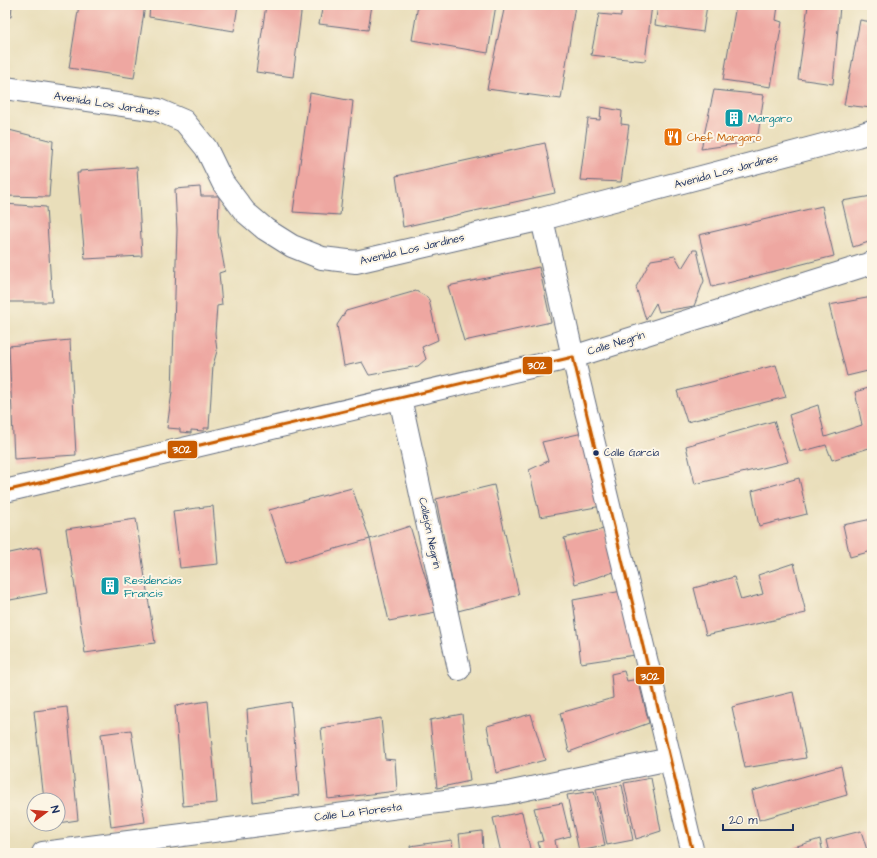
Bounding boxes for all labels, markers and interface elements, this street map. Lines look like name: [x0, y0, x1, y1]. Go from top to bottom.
street label: Avenida Los Jardines: [53, 88, 161, 120]
building icon: Margaro: [723, 107, 745, 129]
place label: Margaro: [748, 111, 793, 127]
restaurant icon: Chef Margaro: [662, 126, 684, 148]
place label: Chef Margaro: [687, 130, 762, 146]
street label: Avenida Los Jardines: [672, 150, 780, 192]
street label: Avenida Los Jardines: [358, 230, 466, 268]
street label: Calle Negrín: [586, 327, 647, 360]
line badge: 302: [522, 356, 553, 375]
text: 302: [527, 358, 547, 373]
line badge: 302: [167, 440, 198, 459]
text: 302: [172, 442, 192, 457]
place label: Calle García: [604, 446, 659, 460]
marker: Calle García: [591, 448, 601, 458]
street label: Callejón Negrín: [414, 496, 445, 571]
place label: Residencias Francis: [124, 573, 182, 601]
building icon: Residencias Francis: [99, 575, 121, 597]
line badge: 302: [635, 666, 665, 685]
text: 302: [640, 669, 660, 684]
north arrow: [26, 792, 66, 832]
street label: Calle La Floresta: [313, 799, 403, 825]
text: N: [47, 804, 63, 815]
scale bar: [723, 806, 793, 832]
text: 20 m: [729, 812, 758, 829]

